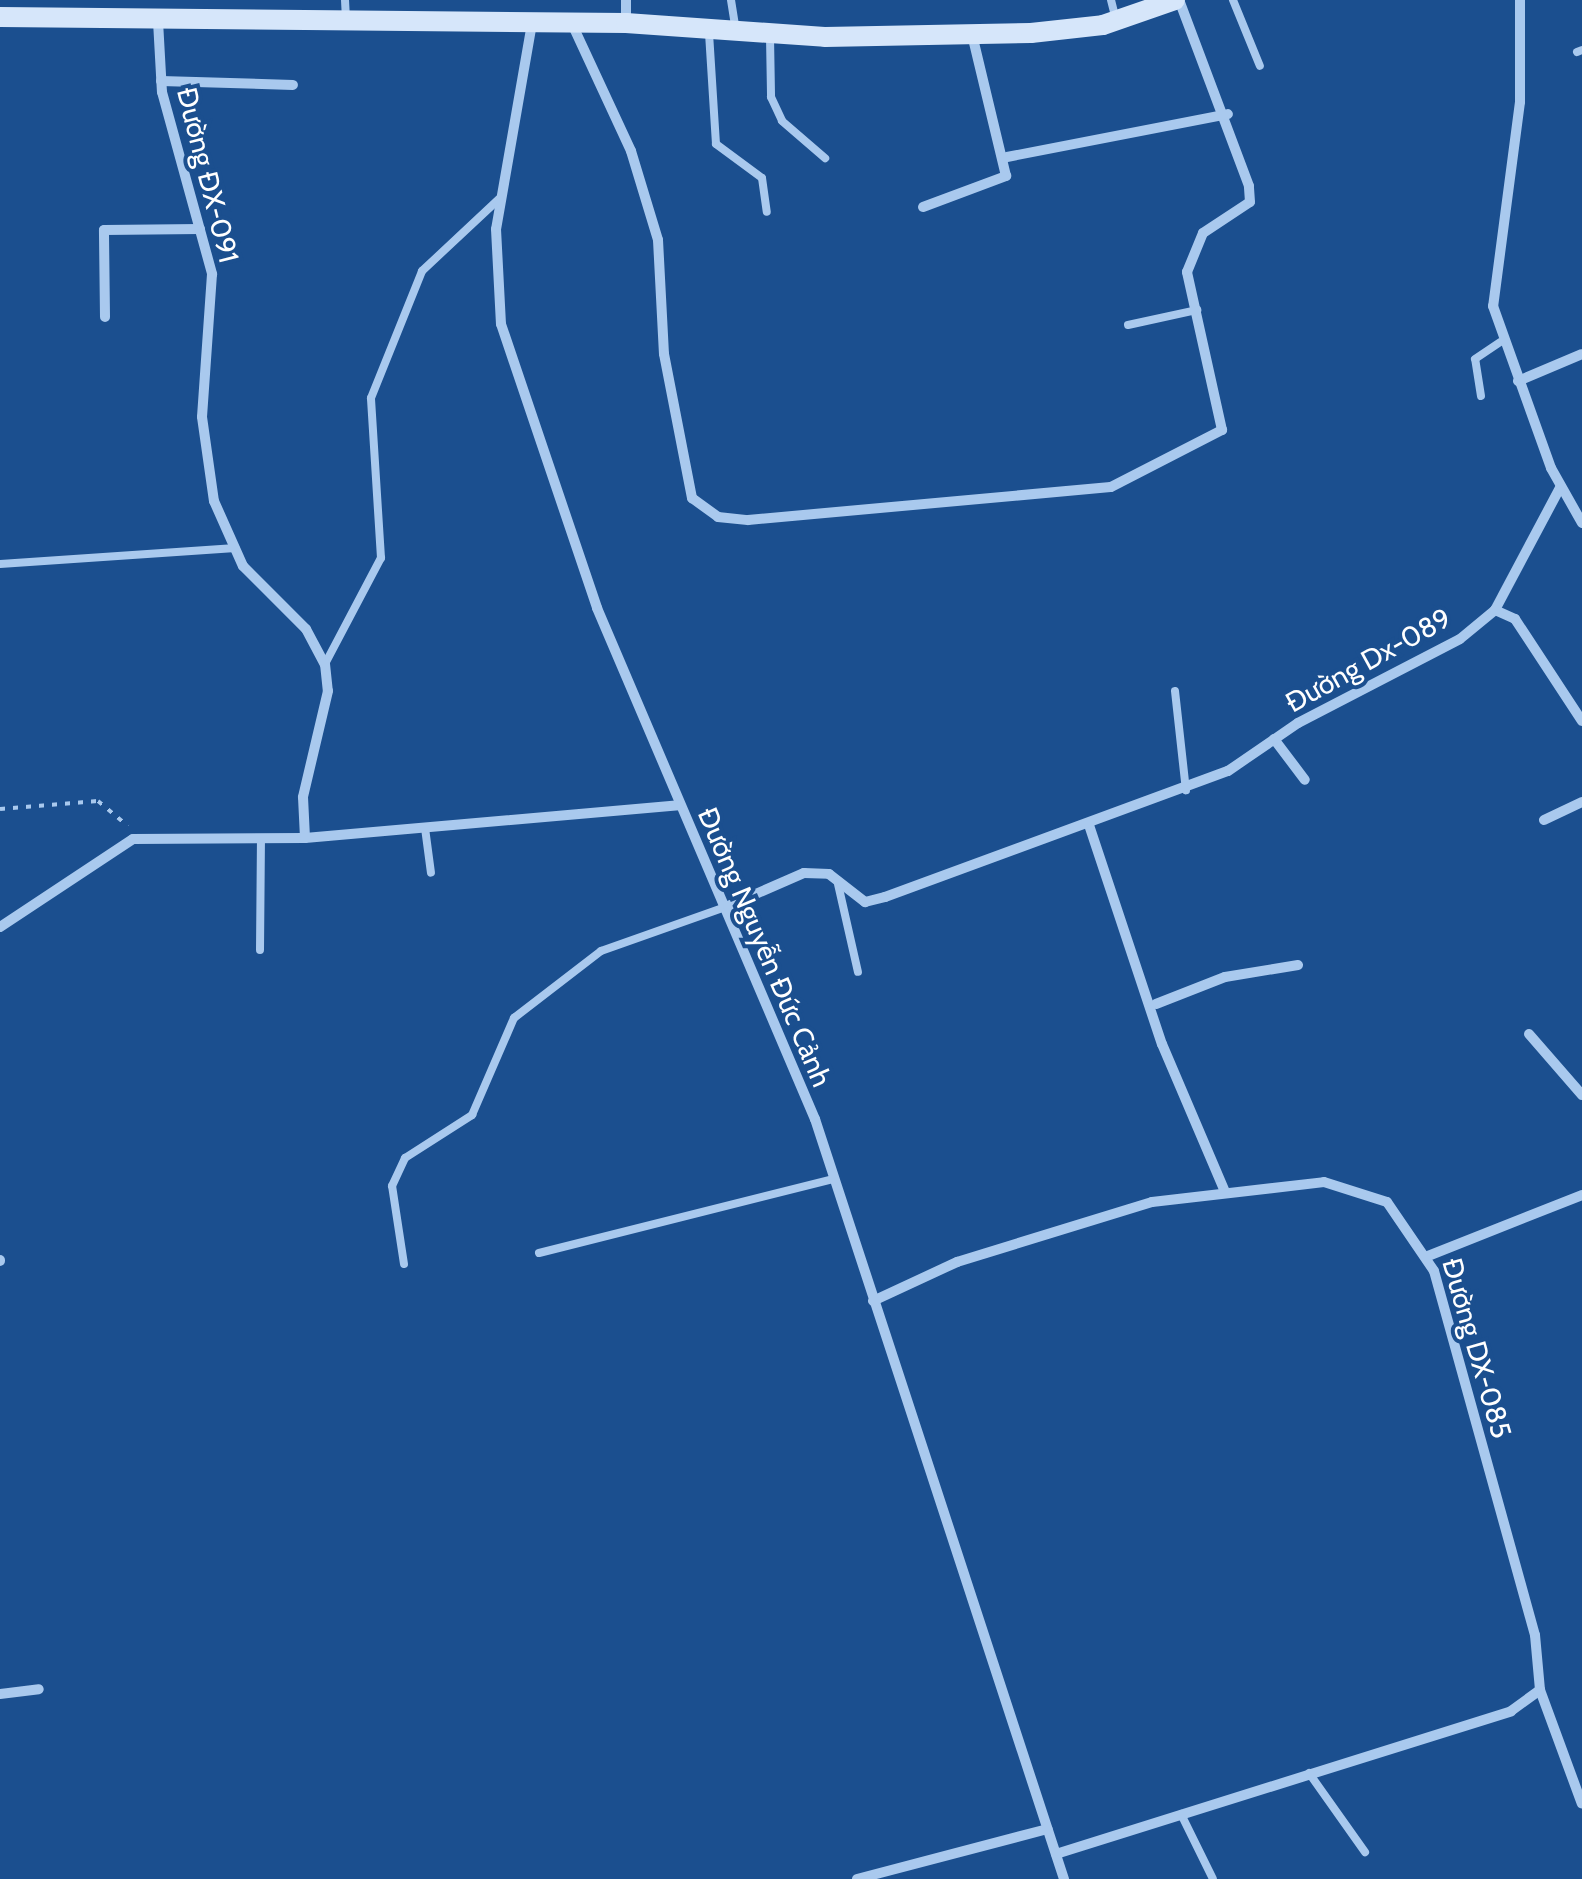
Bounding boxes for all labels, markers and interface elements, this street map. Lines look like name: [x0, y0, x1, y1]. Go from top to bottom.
street label: Đường ĐX-091: [170, 84, 246, 266]
street label: Đường Dx-089: [1280, 601, 1456, 719]
street label: Đường Nguyễn Đức Cảnh: [691, 802, 839, 1092]
street label: Đường DX-085: [1435, 1254, 1519, 1442]

